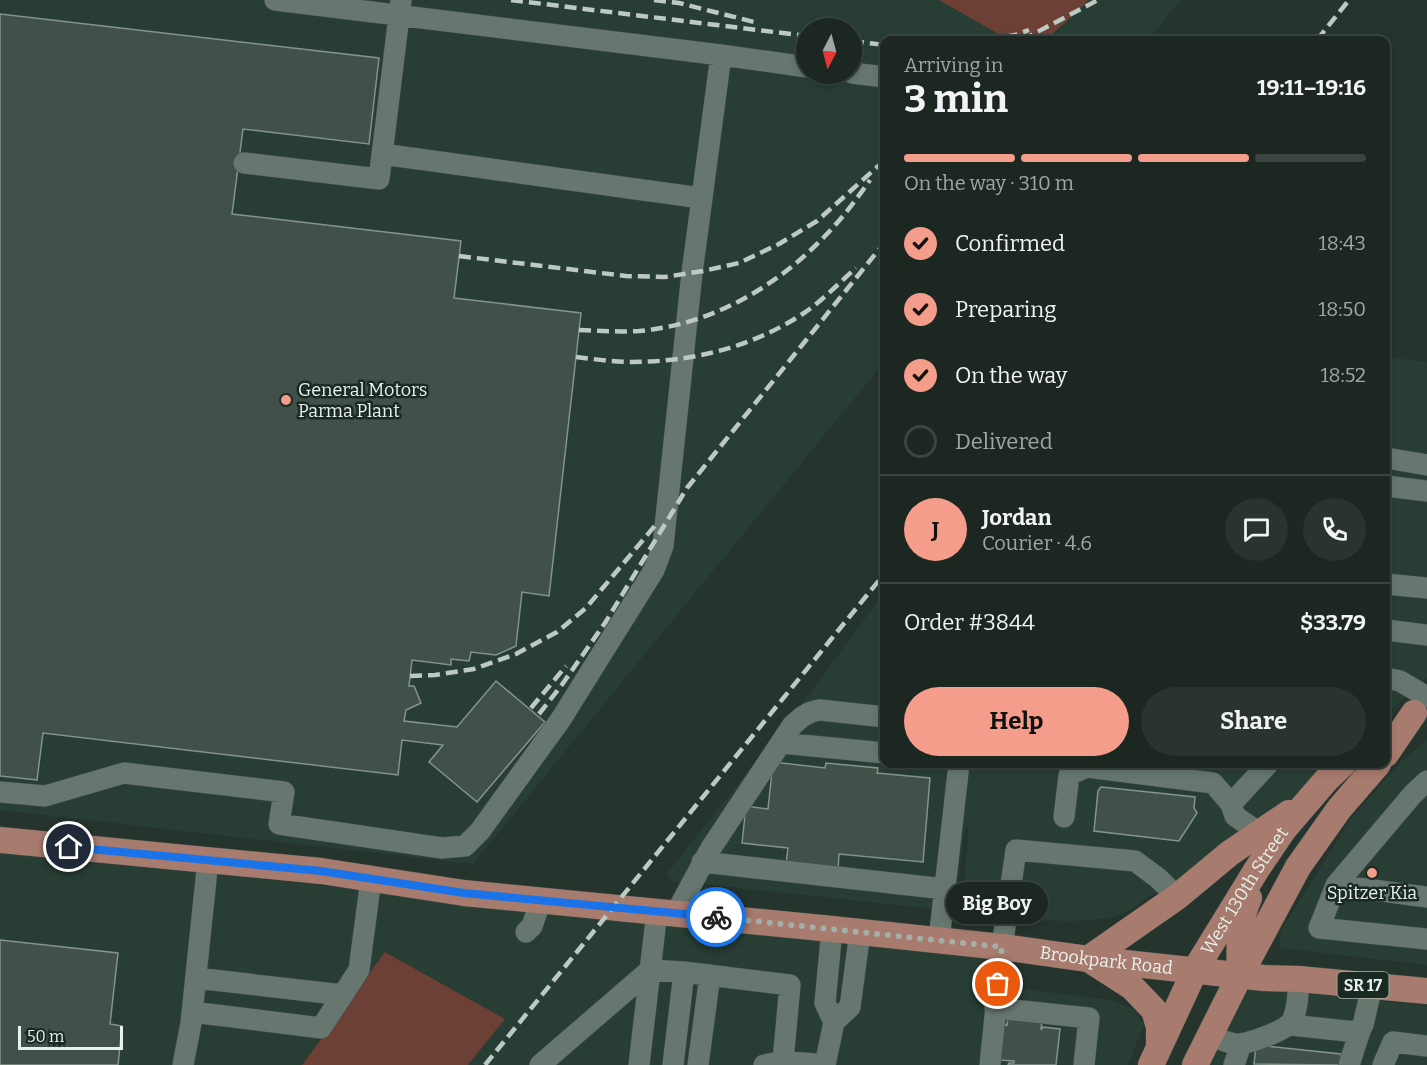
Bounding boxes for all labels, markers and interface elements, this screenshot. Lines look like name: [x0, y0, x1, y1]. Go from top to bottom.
north arrow: [796, 18, 862, 84]
map controls: [796, 18, 862, 84]
text: Arriving in: [904, 53, 1003, 77]
text: 19:11–19:16: [1257, 74, 1366, 101]
text: 3 min: [904, 76, 1008, 122]
text: On the way · 310 m: [904, 171, 1074, 195]
icon: check: [904, 227, 937, 260]
text: Confirmed: [955, 230, 1065, 257]
text: 18:43: [1319, 231, 1366, 255]
icon: check: [904, 293, 937, 326]
text: Preparing: [955, 296, 1057, 323]
text: 18:50: [1318, 297, 1366, 321]
icon: check: [904, 359, 937, 392]
text: On the way: [955, 362, 1067, 389]
text: 18:52: [1320, 363, 1366, 387]
place label: General Motors Parma Plant: [298, 379, 427, 422]
marker: General Motors Parma Plant: [279, 393, 293, 407]
text: Delivered: [955, 428, 1053, 455]
button: chat: [1225, 498, 1288, 561]
button: phone: [1303, 498, 1366, 561]
text: Jordan: [982, 504, 1052, 531]
text: J: [932, 516, 939, 543]
text: Courier · 4.6: [982, 531, 1092, 555]
text: Order #3844: [904, 609, 1035, 636]
text: $33.79: [1300, 609, 1366, 636]
button: Help: [904, 687, 1129, 756]
button: Share: [1141, 687, 1366, 756]
pin: [43, 821, 94, 872]
street label: West 130th Street: [1196, 822, 1293, 959]
icon: home: [52, 830, 85, 863]
marker: Spitzer Kia: [1365, 866, 1379, 880]
callout: Big Boy: [947, 882, 1049, 924]
place label: Spitzer Kia: [1327, 882, 1417, 904]
courier: [686, 887, 746, 947]
text: Big Boy: [962, 891, 1032, 915]
icon: bike: [700, 901, 733, 934]
street label: Brookpark Road: [1038, 941, 1174, 979]
pin: [972, 958, 1023, 1009]
icon: bag: [981, 967, 1014, 1000]
road number: SR 17: [1338, 972, 1388, 998]
scale bar: [18, 1023, 123, 1050]
text: 50 m: [27, 1027, 64, 1046]

